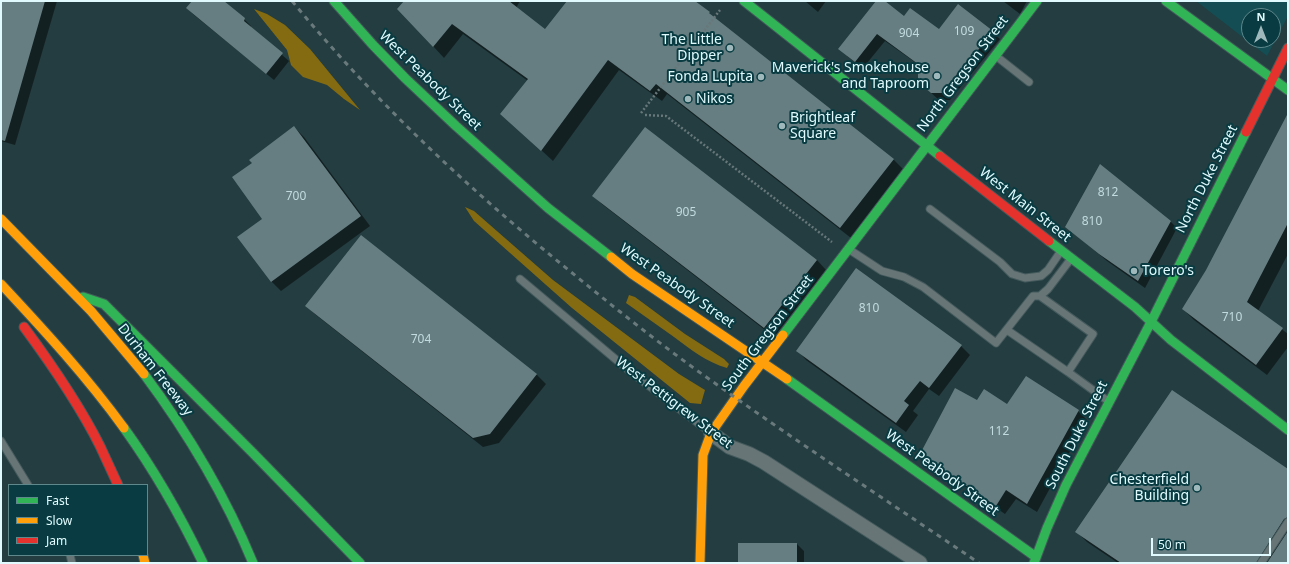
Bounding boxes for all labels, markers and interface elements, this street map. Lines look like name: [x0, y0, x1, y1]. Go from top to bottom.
north arrow: [1241, 8, 1281, 48]
text: N: [1257, 9, 1265, 24]
street label: North Gregson Street: [914, 13, 1012, 135]
house number: 109: [954, 25, 974, 39]
house number: 904: [899, 27, 919, 41]
street label: West Peabody Street: [375, 28, 485, 134]
place label: The Little Dipper: [661, 32, 722, 64]
marker: The Little Dipper: [725, 43, 735, 53]
place label: Maverick's Smokehouse and Taproom: [772, 60, 929, 92]
place label: Fonda Lupita: [667, 69, 753, 85]
marker: Maverick's Smokehouse and Taproom: [932, 71, 942, 81]
marker: Fonda Lupita: [756, 72, 766, 82]
place label: Nikos: [696, 91, 733, 107]
marker: Nikos: [683, 94, 693, 104]
place label: Brightleaf Square: [790, 110, 855, 142]
marker: Brightleaf Square: [777, 121, 787, 131]
street label: North Duke Street: [1172, 122, 1242, 236]
street label: West Main Street: [976, 164, 1074, 246]
house number: 812: [1098, 186, 1118, 200]
house number: 700: [286, 190, 306, 204]
house number: 905: [676, 206, 696, 220]
house number: 810: [1082, 215, 1102, 229]
street label: West Peabody Street: [617, 240, 737, 332]
place label: Torero's: [1142, 263, 1194, 279]
marker: Torero's: [1129, 266, 1139, 276]
street label: South Gregson Street: [719, 272, 817, 394]
house number: 810: [859, 302, 879, 316]
house number: 710: [1222, 311, 1242, 325]
street label: Durham Freeway: [114, 321, 196, 419]
house number: 704: [411, 333, 431, 347]
street label: West Pettigrew Street: [612, 354, 736, 452]
street label: South Duke Street: [1042, 378, 1112, 492]
house number: 112: [989, 425, 1009, 439]
street label: West Peabody Street: [882, 426, 1002, 520]
place label: Chesterfield Building: [1110, 472, 1189, 504]
marker: Chesterfield Building: [1192, 483, 1202, 493]
legend: [8, 484, 148, 556]
text: Fast: [46, 492, 69, 509]
text: Slow: [46, 512, 72, 529]
scale bar: [1153, 530, 1273, 556]
text: Jam: [46, 532, 67, 549]
text: 50 m: [1158, 536, 1186, 553]

